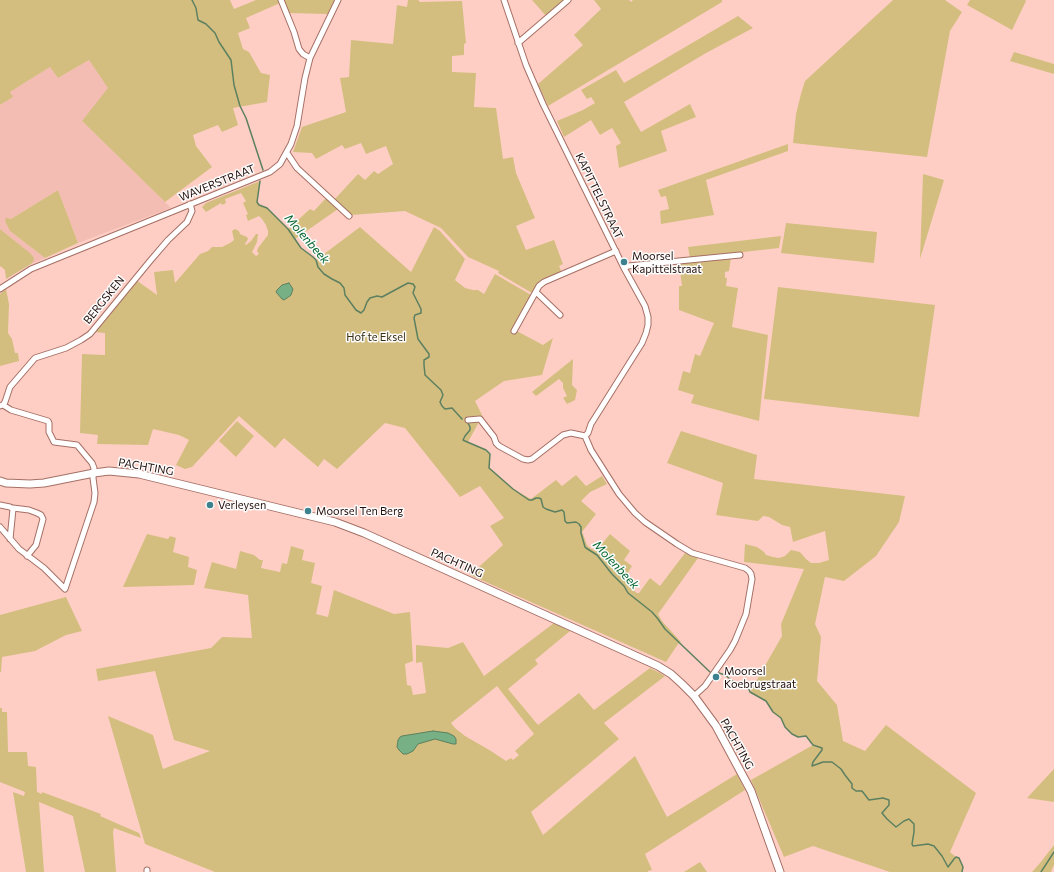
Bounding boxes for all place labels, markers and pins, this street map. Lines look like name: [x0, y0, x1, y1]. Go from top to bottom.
place label: Moorsel Kapittelstraat: [632, 249, 702, 275]
marker: Moorsel Kapittelstraat: [619, 257, 629, 267]
place label: Verleysen: [218, 498, 266, 512]
marker: Verleysen: [205, 500, 215, 510]
place label: Moorsel Ten Berg: [316, 504, 403, 518]
marker: Moorsel Ten Berg: [303, 506, 313, 516]
place label: Moorsel Koebrugstraat: [724, 664, 796, 690]
marker: Moorsel Koebrugstraat: [711, 672, 721, 682]

